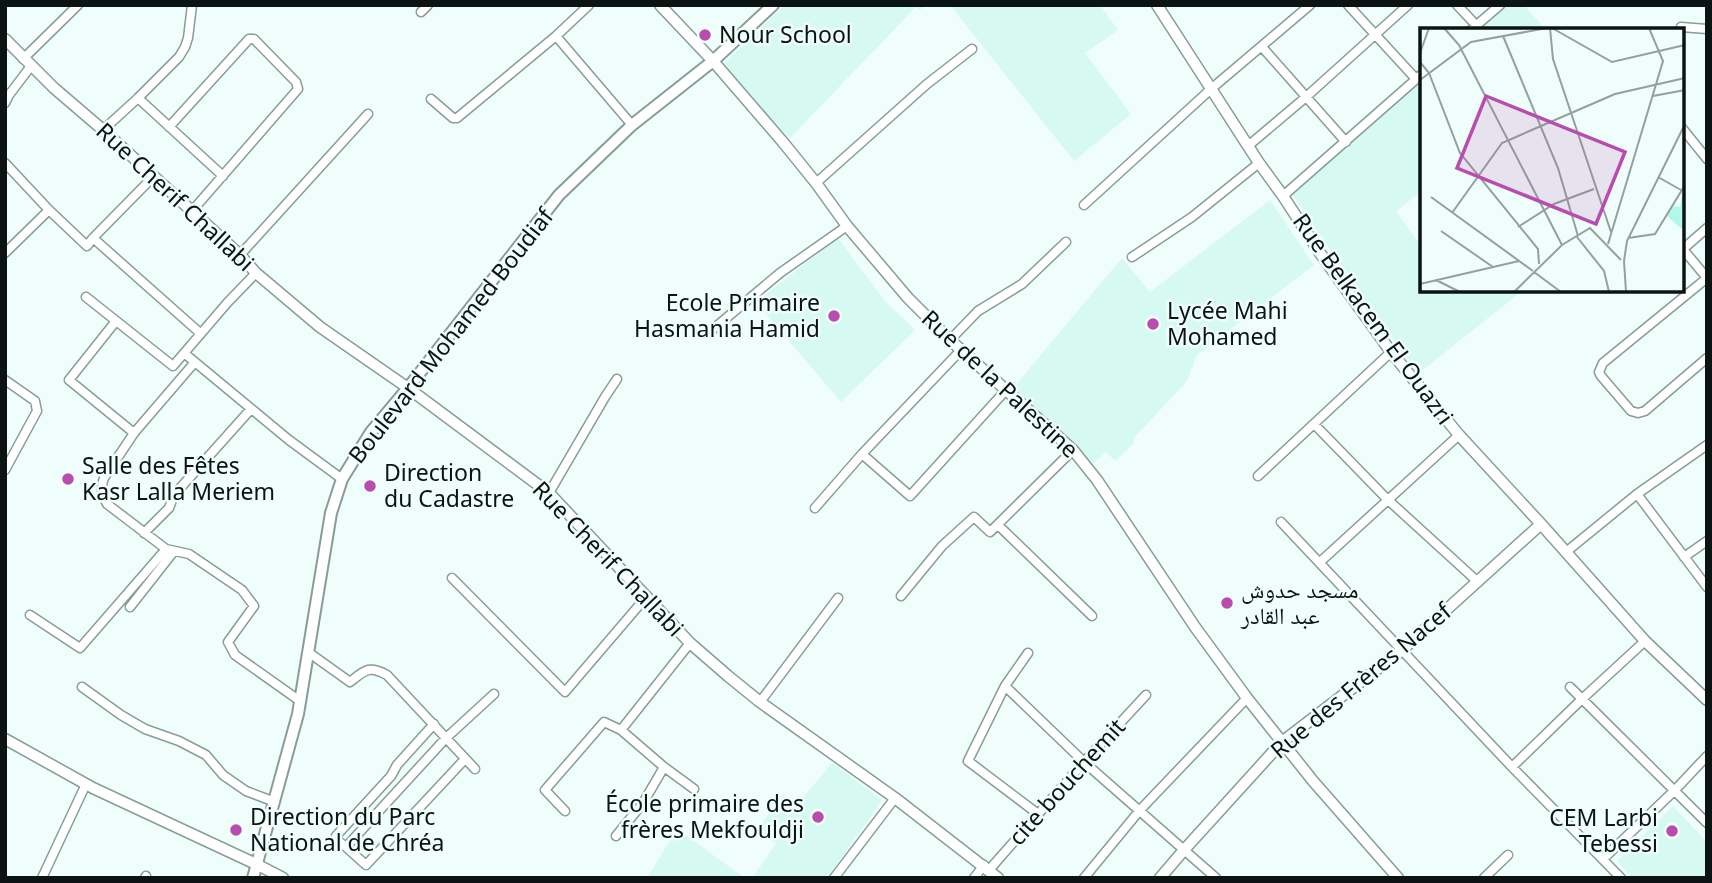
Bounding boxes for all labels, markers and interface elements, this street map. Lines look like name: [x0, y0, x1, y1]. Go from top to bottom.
place label: Nour School: [719, 18, 852, 50]
marker: Nour School: [697, 27, 713, 43]
inset map: [1420, 28, 1684, 292]
street label: Rue Cherif Challabi: [90, 115, 262, 278]
street label: Boulevard Mohamed Boudiaf: [340, 200, 561, 470]
street label: Rue Belkacem El Ouazri: [1286, 206, 1461, 431]
place label: Ecole Primaire Hasmania Hamid: [634, 286, 820, 344]
place label: Lycée Mahi Mohamed: [1167, 294, 1288, 352]
street label: Rue de la Palestine: [915, 302, 1086, 464]
marker: Ecole Primaire Hasmania Hamid: [826, 308, 842, 324]
marker: Lycée Mahi Mohamed: [1145, 316, 1161, 332]
place label: Salle des Fêtes Kasr Lalla Meriem: [82, 449, 275, 507]
place label: Direction du Cadastre: [384, 456, 514, 514]
marker: Salle des Fêtes Kasr Lalla Meriem: [60, 471, 76, 487]
street label: Rue Cherif Challabi: [526, 473, 691, 643]
marker: Direction du Cadastre: [362, 478, 378, 494]
place label: مسجد حدوش عبد القادر: [1240, 573, 1359, 631]
street label: Rue des Frères Nacef: [1263, 594, 1458, 765]
marker: مسجد حدوش عبد القادر: [1219, 595, 1235, 611]
street label: cite bouchemit: [1001, 711, 1132, 852]
place label: École primaire des frères Mekfouldji: [605, 787, 804, 845]
place label: Direction du Parc National de Chréa: [250, 800, 444, 858]
place label: CEM Larbi Tebessi: [1549, 801, 1658, 859]
marker: École primaire des frères Mekfouldji: [810, 809, 826, 825]
marker: Direction du Parc National de Chréa: [228, 822, 244, 838]
marker: CEM Larbi Tebessi: [1664, 823, 1680, 839]

